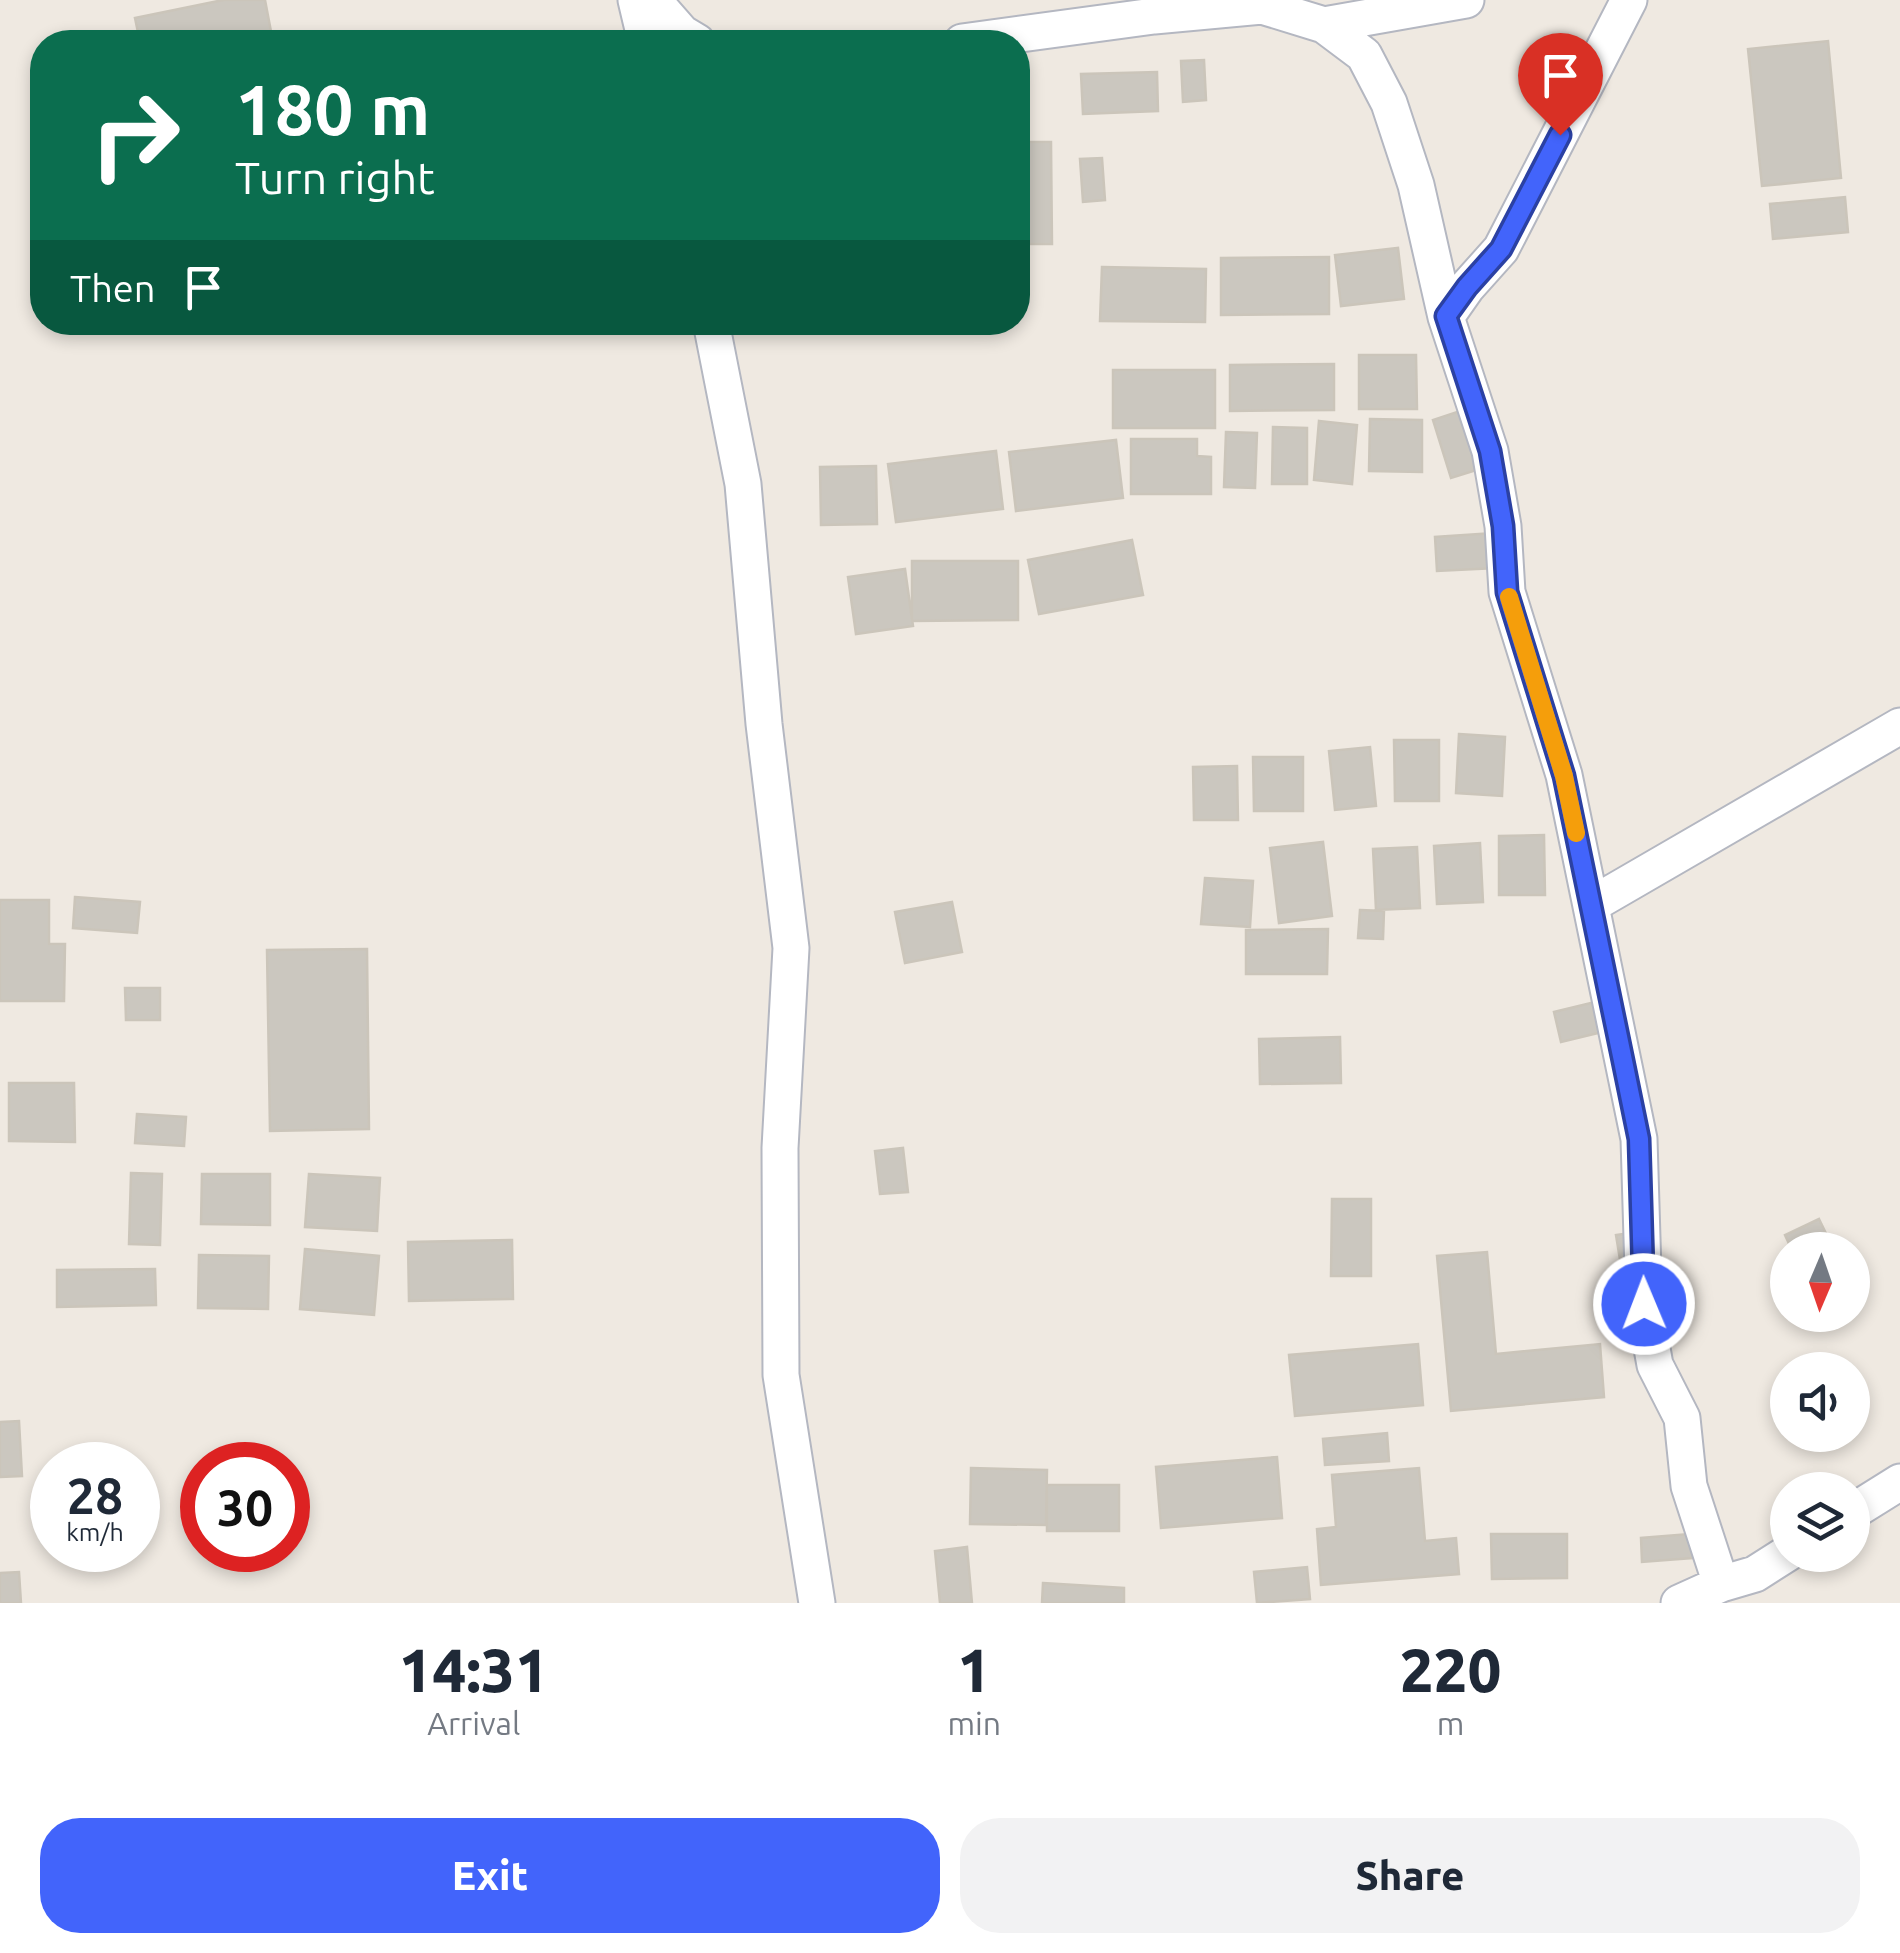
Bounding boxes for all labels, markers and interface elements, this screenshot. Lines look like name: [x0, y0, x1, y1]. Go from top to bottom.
pin: [1518, 33, 1603, 136]
icon: arrive: [1533, 48, 1588, 103]
icon: right: [70, 70, 200, 200]
text: 180 m: [235, 70, 430, 148]
text: Turn right: [235, 152, 435, 203]
icon: arrive: [176, 260, 231, 315]
text: Then: [70, 267, 156, 309]
north arrow: [1770, 1232, 1870, 1332]
map controls: [1770, 1232, 1870, 1572]
position arrow: [1592, 1252, 1696, 1356]
button: sound: [1770, 1352, 1870, 1452]
speed limit sign: 30: [180, 1442, 310, 1572]
text: 28: [67, 1467, 123, 1523]
button: layers: [1770, 1472, 1870, 1572]
text: km/h: [66, 1518, 124, 1546]
text: 14:31: [399, 1636, 549, 1703]
text: 1: [957, 1636, 991, 1703]
text: 220: [1400, 1636, 1501, 1703]
text: Arrival: [427, 1705, 520, 1741]
text: min: [947, 1705, 1001, 1741]
text: m: [1437, 1705, 1464, 1741]
button: Exit: [40, 1818, 940, 1933]
button: Share: [960, 1818, 1860, 1933]

